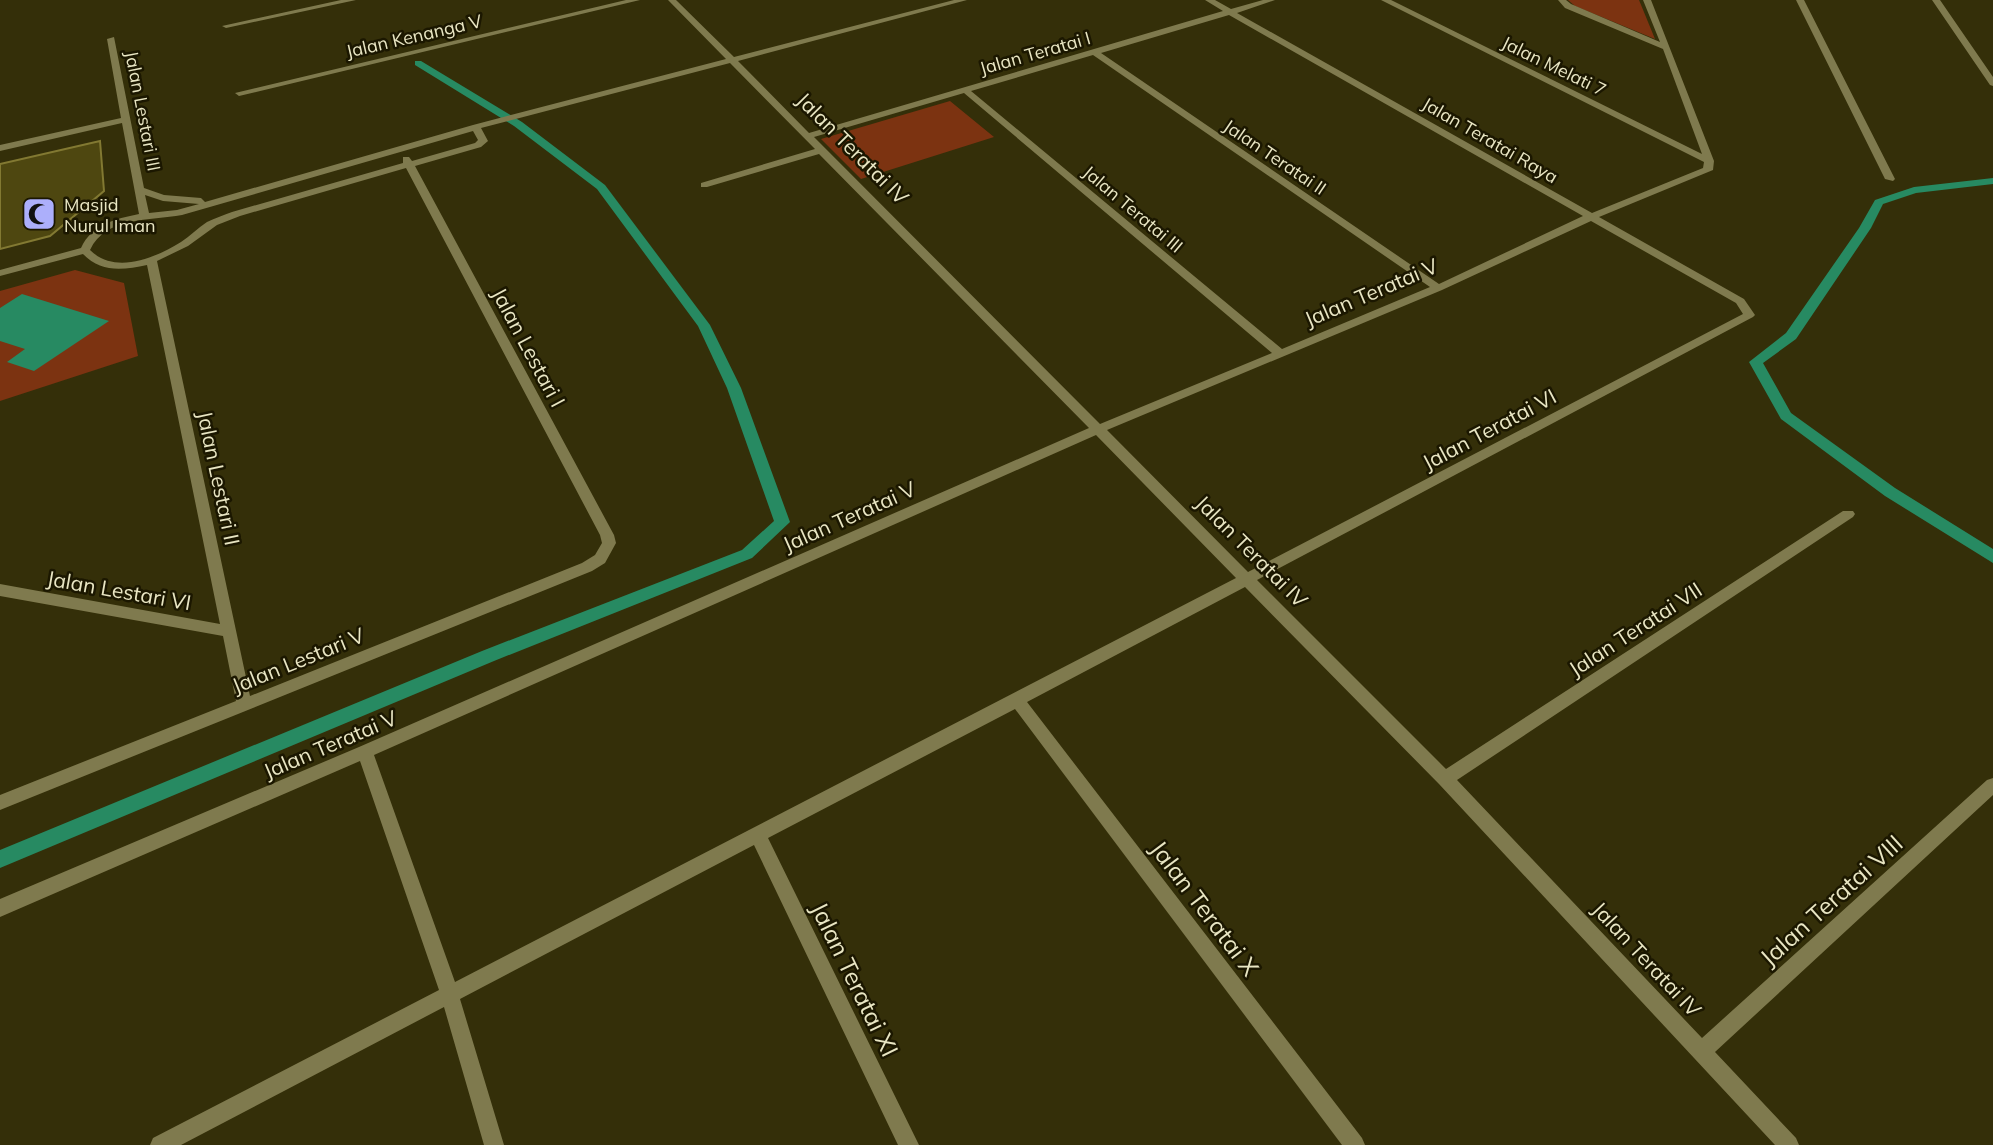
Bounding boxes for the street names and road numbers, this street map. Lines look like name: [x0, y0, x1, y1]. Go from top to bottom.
street label: Jalan Kenanga V: [344, 9, 485, 63]
street label: Jalan Teratai I: [977, 26, 1093, 80]
street label: Jalan Melati 7: [1498, 31, 1610, 101]
street label: Jalan Lestari III: [120, 49, 166, 173]
street label: Jalan Teratai IV: [791, 86, 915, 210]
street label: Jalan Teratai Raya: [1418, 92, 1562, 188]
street label: Jalan Teratai II: [1219, 114, 1331, 200]
street label: Jalan Teratai III: [1078, 160, 1188, 258]
street label: Jalan Teratai V: [1300, 252, 1442, 332]
street label: Jalan Lestari I: [487, 283, 571, 411]
street label: Jalan Teratai VI: [1418, 383, 1560, 475]
street label: Jalan Lestari II: [192, 408, 246, 548]
street label: Jalan Teratai V: [779, 475, 920, 557]
street label: Jalan Teratai IV: [1190, 489, 1314, 613]
street label: Jalan Lestari VI: [45, 565, 193, 615]
street label: Jalan Teratai VII: [1564, 576, 1706, 682]
street label: Jalan Lestari V: [228, 621, 368, 698]
street label: Jalan Teratai V: [259, 704, 401, 784]
street label: Jalan Teratai VIII: [1753, 828, 1909, 972]
street label: Jalan Teratai X: [1144, 834, 1266, 982]
street label: Jalan Teratai IV: [1587, 896, 1707, 1022]
street label: Jalan Teratai XI: [805, 897, 905, 1061]

